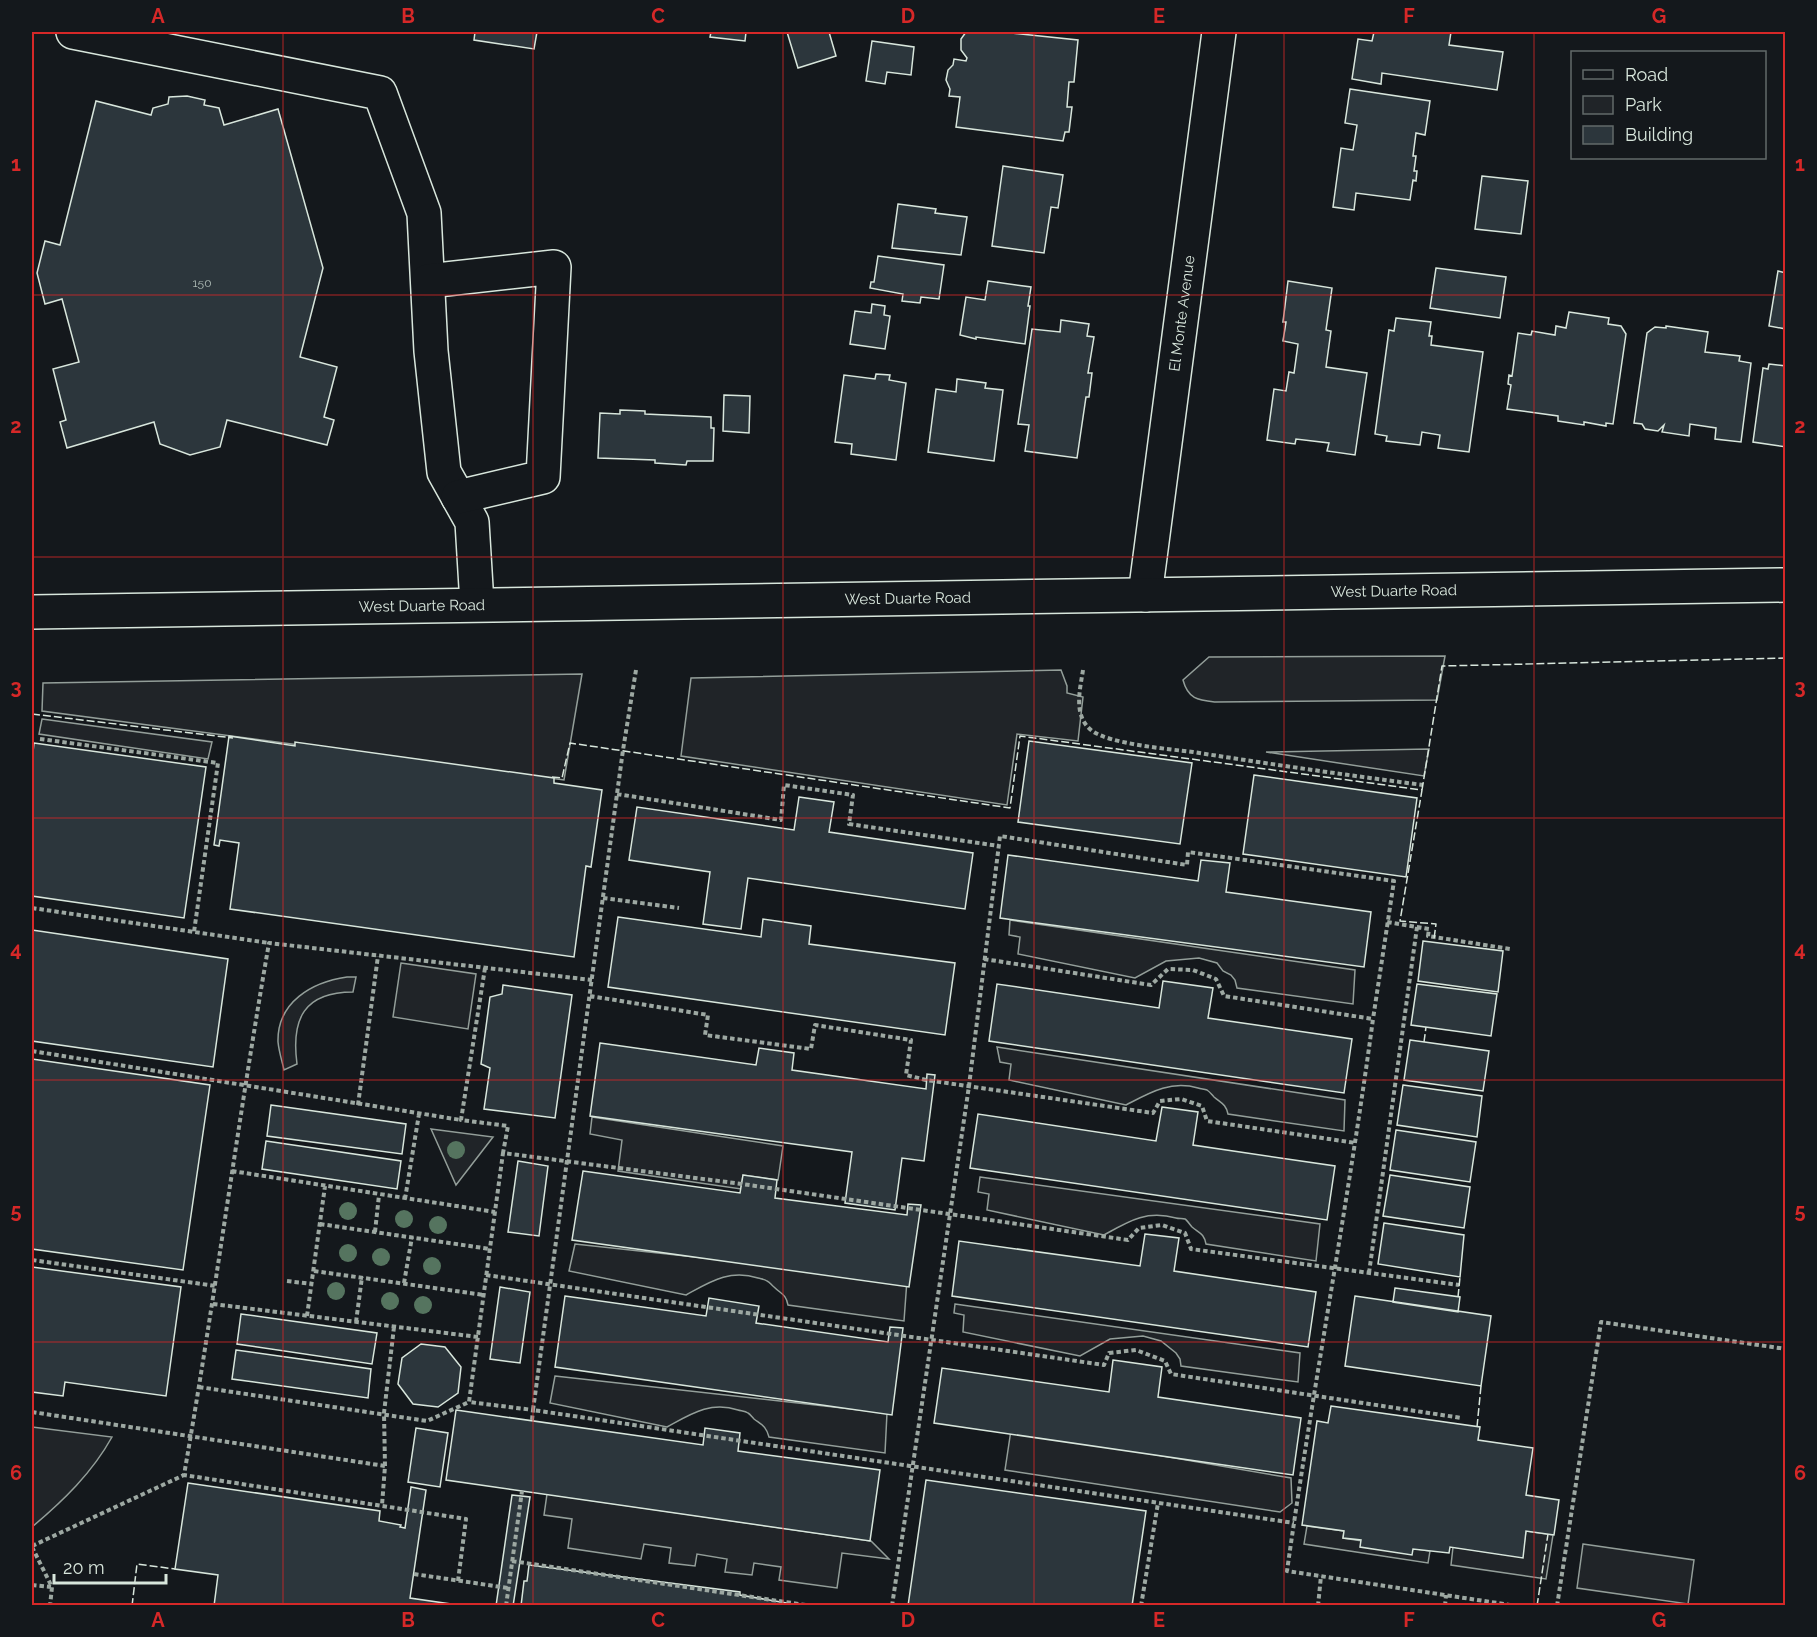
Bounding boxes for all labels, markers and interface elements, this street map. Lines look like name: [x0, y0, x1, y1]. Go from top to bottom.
text: A: [151, 4, 165, 28]
text: B: [401, 4, 415, 28]
text: C: [651, 4, 665, 28]
text: D: [901, 4, 915, 28]
text: E: [1153, 4, 1165, 28]
text: F: [1403, 4, 1415, 28]
text: G: [1652, 4, 1666, 28]
legend: [1571, 51, 1766, 159]
text: Road: [1625, 64, 1668, 85]
text: Park: [1625, 94, 1662, 115]
text: Building: [1625, 124, 1693, 145]
text: 1: [11, 152, 21, 176]
text: 1: [1795, 152, 1805, 176]
street label: El Monte Avenue: [1165, 254, 1199, 373]
house number: 150: [192, 276, 212, 290]
text: 2: [10, 414, 22, 438]
text: 2: [1794, 414, 1806, 438]
street label: West Duarte Road: [1331, 581, 1457, 601]
street label: West Duarte Road: [845, 589, 971, 608]
street label: West Duarte Road: [359, 596, 485, 616]
text: 3: [10, 675, 22, 699]
text: 3: [1794, 675, 1806, 699]
text: 4: [10, 937, 22, 961]
text: 4: [1794, 937, 1806, 961]
text: 5: [10, 1199, 22, 1223]
text: 5: [1794, 1199, 1806, 1223]
text: 6: [10, 1461, 22, 1485]
text: 6: [1794, 1461, 1806, 1485]
scale bar: [54, 1547, 166, 1585]
text: 20 m: [63, 1557, 105, 1578]
text: A: [151, 1608, 165, 1632]
text: B: [401, 1608, 415, 1632]
text: C: [651, 1608, 665, 1632]
text: D: [901, 1608, 915, 1632]
text: E: [1153, 1608, 1165, 1632]
text: F: [1403, 1608, 1415, 1632]
text: G: [1652, 1608, 1666, 1632]

